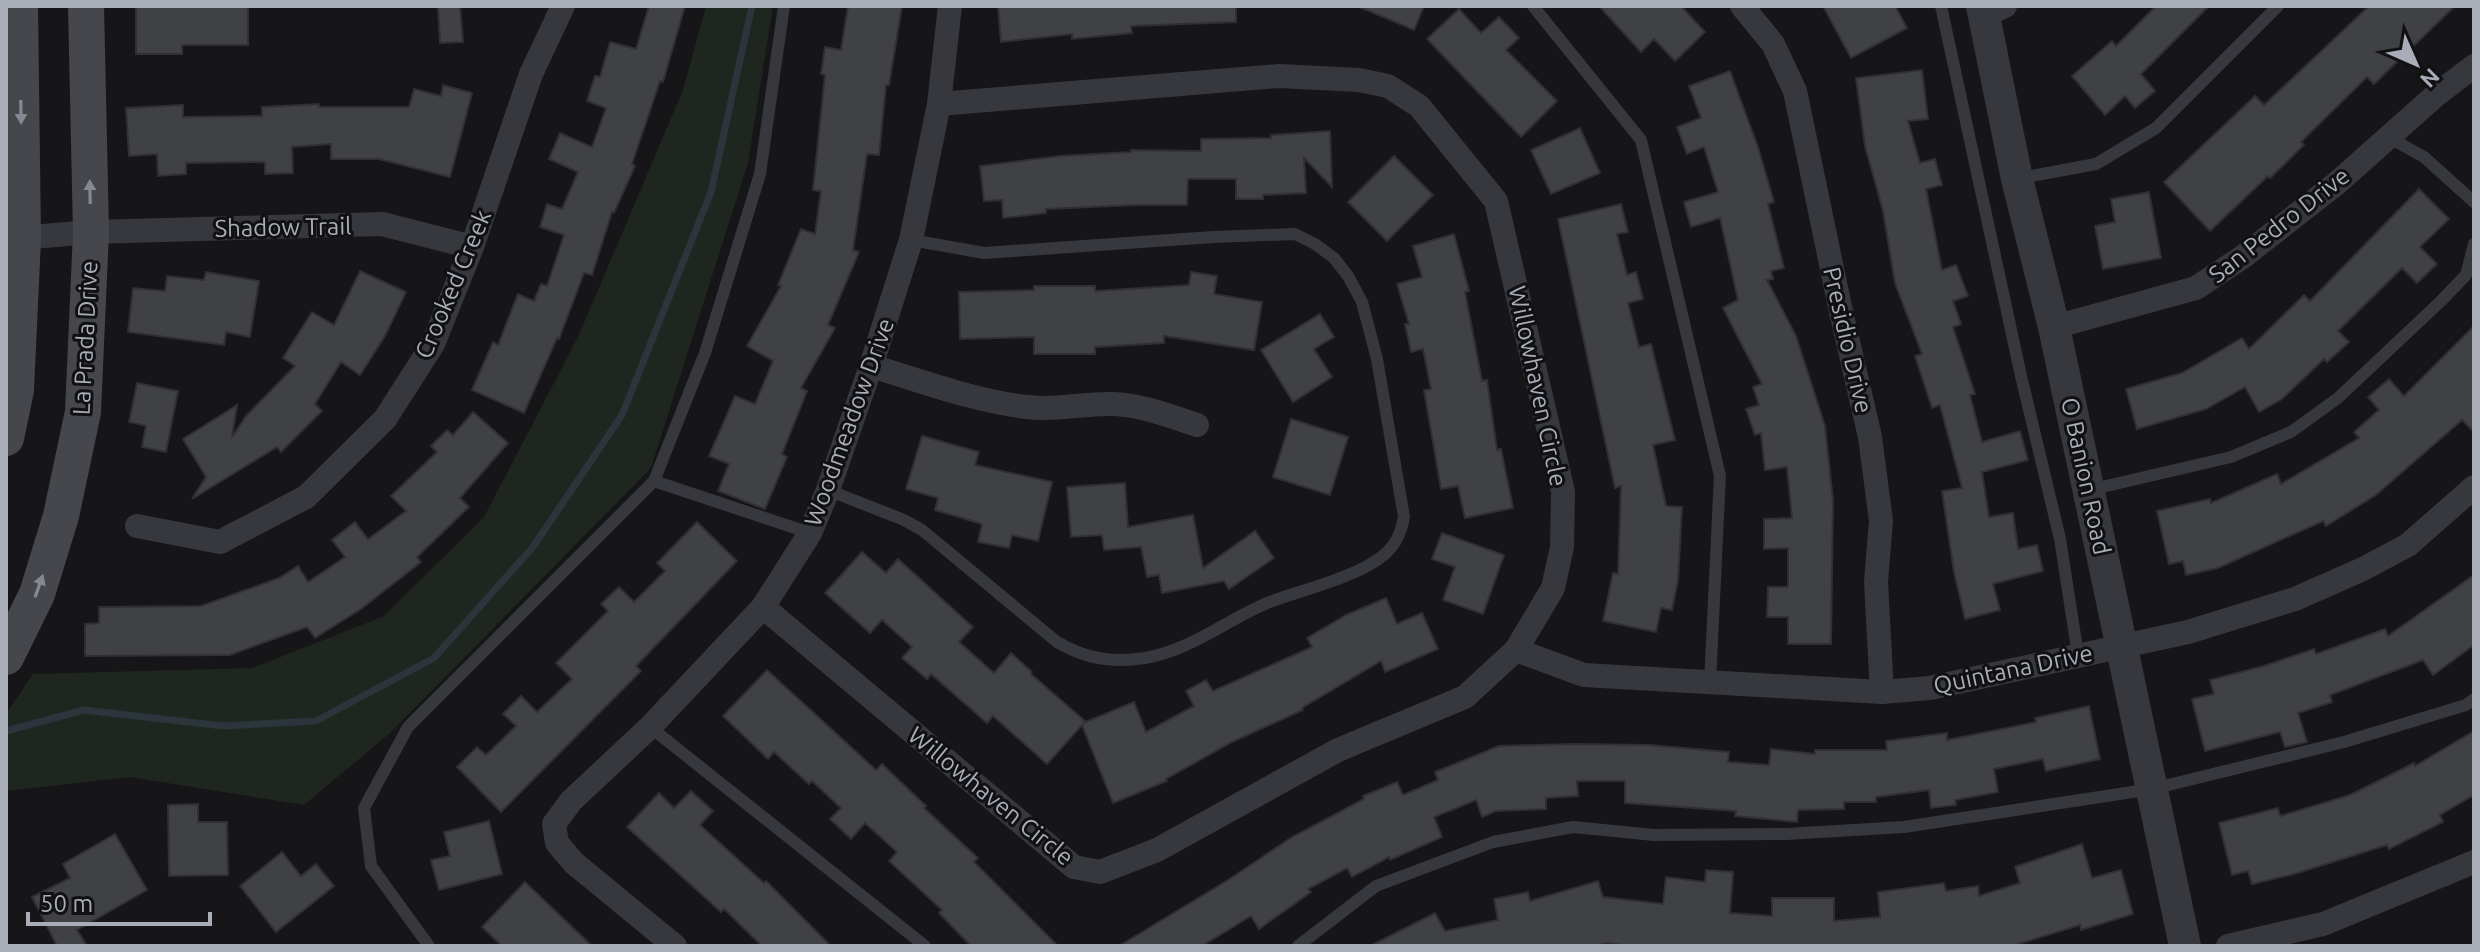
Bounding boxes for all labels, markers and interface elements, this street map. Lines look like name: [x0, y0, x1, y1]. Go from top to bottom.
north arrow: [2376, 24, 2456, 104]
text: N: [2416, 64, 2445, 93]
one-way arrow: [15, 100, 27, 125]
street label: San Pedro Drive: [2203, 162, 2355, 288]
one-way arrow: [84, 179, 96, 204]
street label: Crooked Creek: [410, 206, 496, 362]
street label: Shadow Trail: [214, 212, 352, 242]
street label: La Prada Drive: [67, 260, 103, 416]
street label: Presidio Drive: [1818, 264, 1878, 416]
street label: Willowhaven Circle: [1504, 283, 1572, 489]
street label: Woodmeadow Drive: [799, 314, 899, 530]
street label: O Banion Road: [2056, 395, 2116, 557]
one-way arrow: [33, 574, 45, 598]
street label: Quintana Drive: [1931, 639, 2095, 699]
street label: Willowhaven Circle: [903, 721, 1079, 871]
scale bar: [28, 876, 210, 926]
text: 50 m: [40, 890, 93, 917]

